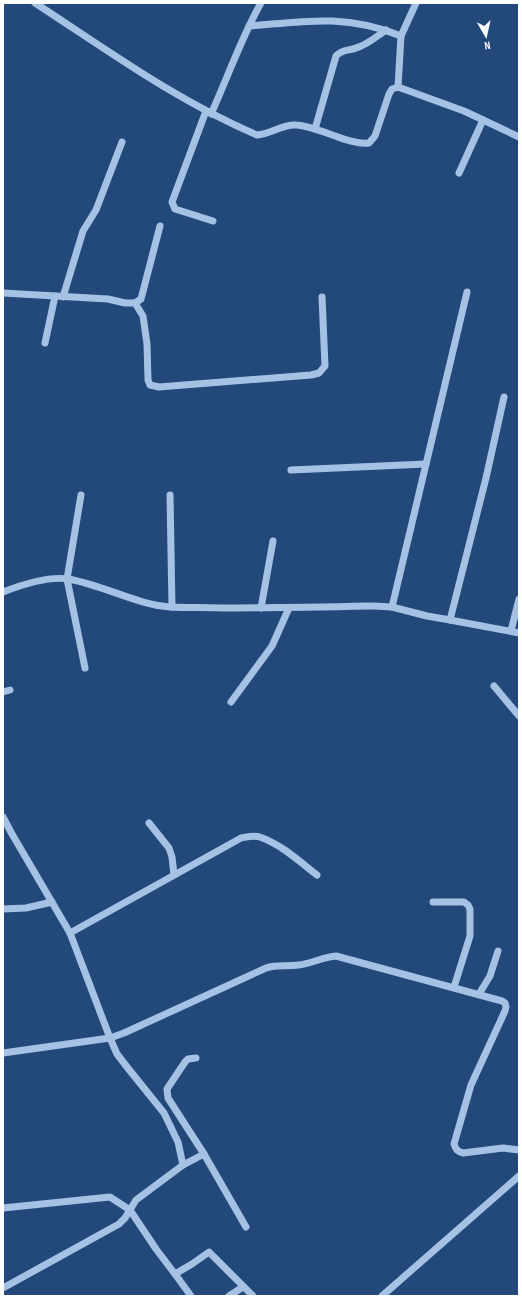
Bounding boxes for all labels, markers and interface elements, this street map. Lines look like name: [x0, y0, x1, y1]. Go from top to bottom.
north arrow: [466, 16, 506, 56]
text: N: [483, 39, 491, 52]

